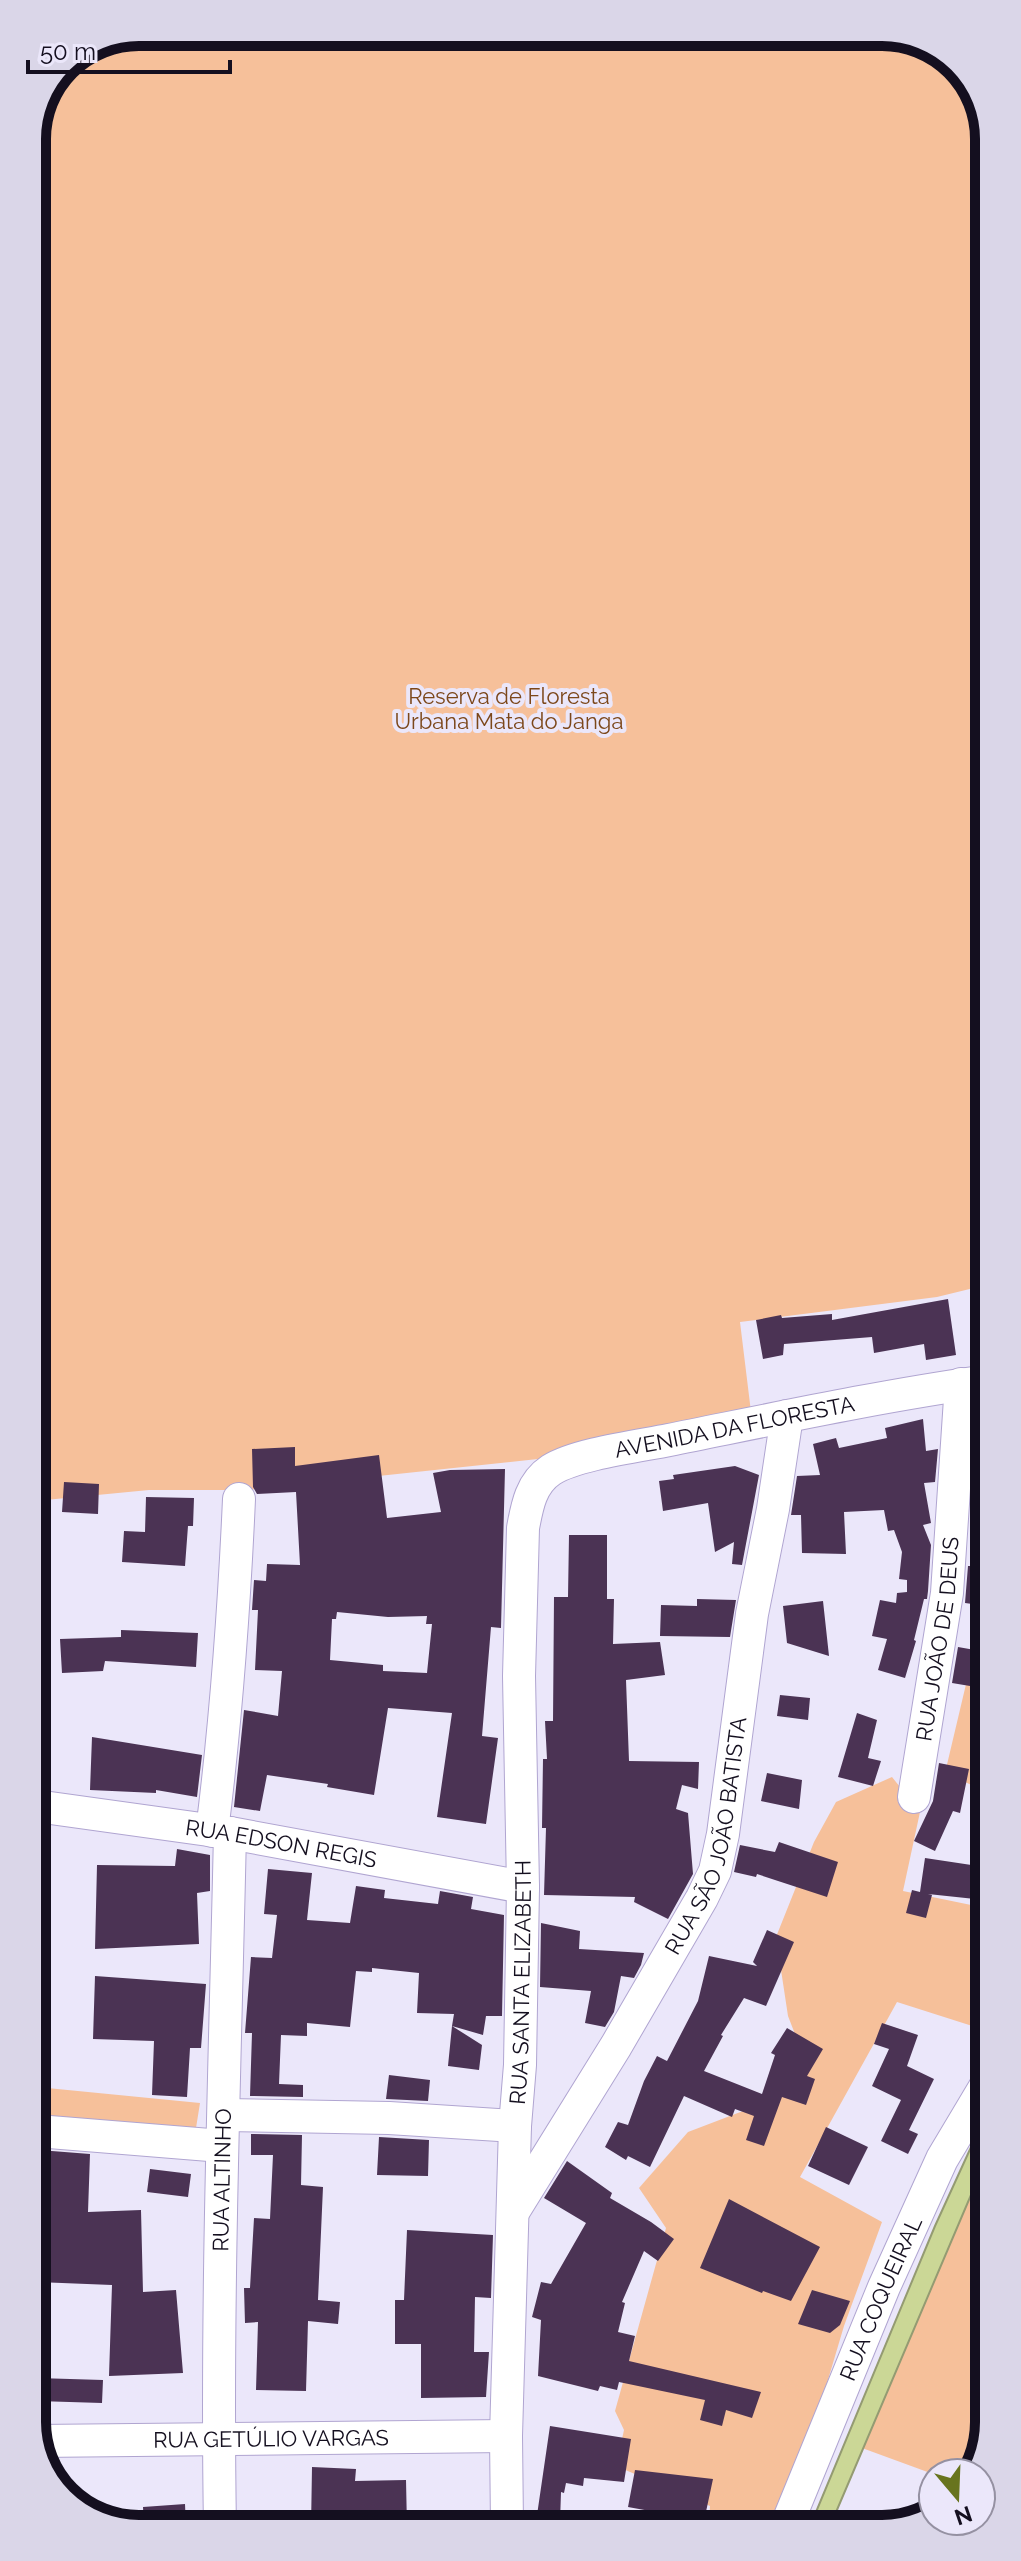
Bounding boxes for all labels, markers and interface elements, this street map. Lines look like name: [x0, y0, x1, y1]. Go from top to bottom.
scale bar: [28, 24, 230, 74]
text: 50 m: [40, 37, 96, 66]
park label: Reserva de Floresta Urbana Mata do Janga: [395, 683, 623, 734]
street label: AVENIDA DA FLORESTA: [612, 1390, 857, 1463]
street label: RUA JOÃO DE DEUS: [910, 1536, 964, 1743]
street label: RUA SÃO JOÃO BATISTA: [659, 1715, 751, 1959]
street label: RUA EDSON REGIS: [184, 1814, 379, 1873]
street label: RUA SANTA ELIZABETH: [504, 1860, 536, 2106]
street label: RUA ALTINHO: [207, 2108, 236, 2252]
street label: RUA COQUEIRAL: [834, 2212, 927, 2384]
street label: RUA GETÚLIO VARGAS: [153, 2424, 389, 2453]
north arrow: [917, 2457, 997, 2537]
text: N: [951, 2501, 976, 2531]

